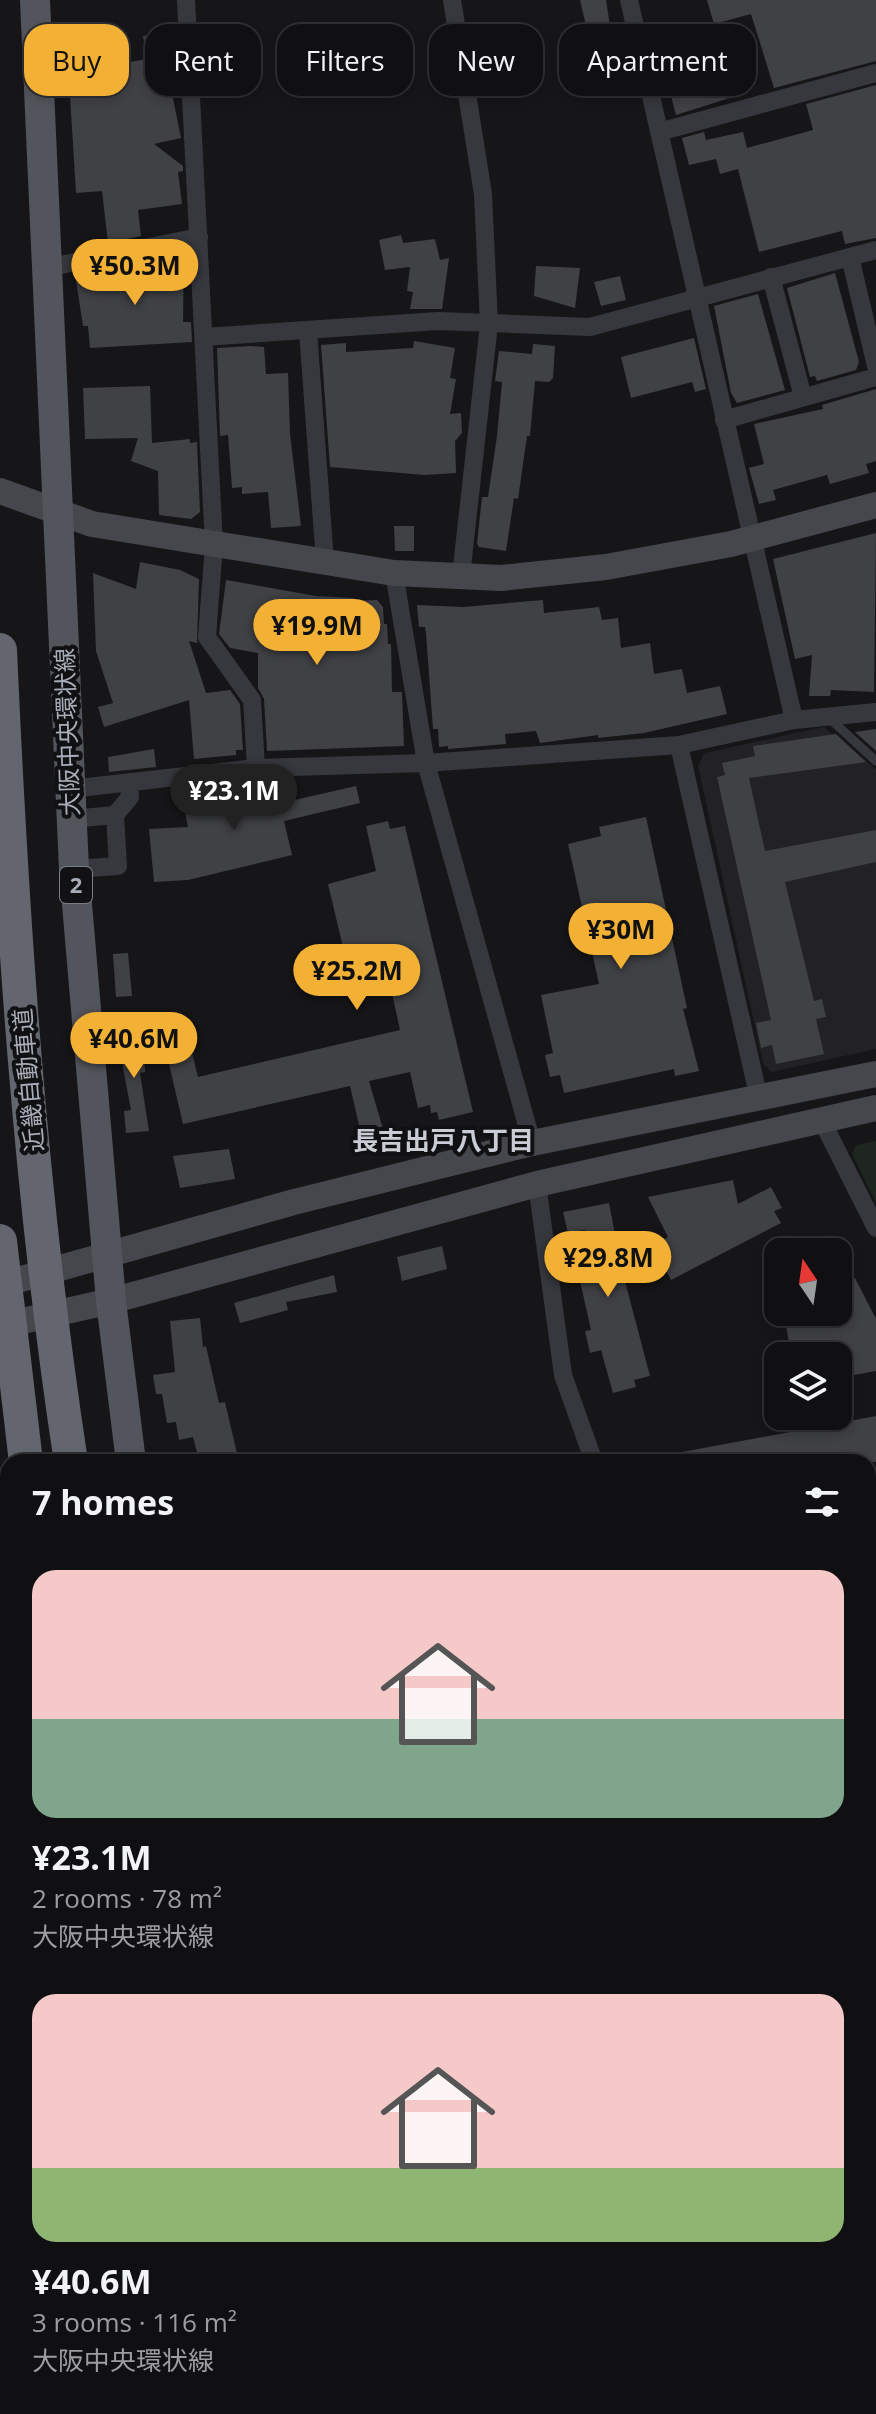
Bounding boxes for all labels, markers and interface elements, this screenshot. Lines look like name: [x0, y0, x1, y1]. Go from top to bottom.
chip: Buy: [24, 24, 129, 96]
chip: Rent: [145, 24, 261, 96]
chip: Filters: [277, 24, 413, 96]
chip: New: [429, 24, 543, 96]
chip: Apartment: [559, 24, 756, 96]
pin: ¥50.3M: [70, 239, 200, 307]
text: ¥50.3M: [89, 247, 181, 283]
pin: ¥19.9M: [252, 599, 382, 667]
text: ¥19.9M: [271, 607, 363, 643]
street label: 大阪中央環状線: [47, 648, 86, 817]
pin: ¥23.1M: [169, 764, 299, 832]
text: ¥23.1M: [188, 772, 280, 808]
road number: 2: [60, 867, 92, 903]
pin: ¥30M: [574, 903, 668, 971]
text: ¥30M: [586, 911, 656, 947]
pin: ¥25.2M: [292, 944, 422, 1012]
text: ¥25.2M: [311, 952, 403, 988]
street label: 近畿自動車道: [5, 1007, 50, 1153]
pin: ¥40.6M: [69, 1012, 199, 1080]
text: ¥40.6M: [88, 1020, 180, 1056]
district label: 長吉出戸八丁目: [352, 1122, 534, 1158]
pin: ¥29.8M: [543, 1231, 673, 1299]
north arrow: [764, 1238, 852, 1326]
map controls: [764, 1238, 852, 1430]
text: ¥29.8M: [562, 1239, 654, 1275]
button: layers: [764, 1342, 852, 1430]
text: 7 homes: [32, 1479, 174, 1525]
icon: filters: [800, 1480, 844, 1524]
icon: home: [366, 1622, 510, 1766]
text: ¥23.1M: [32, 1834, 152, 1880]
text: 2 rooms · 78 m²: [32, 1880, 222, 1916]
text: 大阪中央環状線: [32, 1918, 214, 1954]
icon: home: [366, 2046, 510, 2190]
text: ¥40.6M: [32, 2258, 152, 2304]
text: 3 rooms · 116 m²: [32, 2304, 237, 2340]
text: 大阪中央環状線: [32, 2342, 214, 2378]

